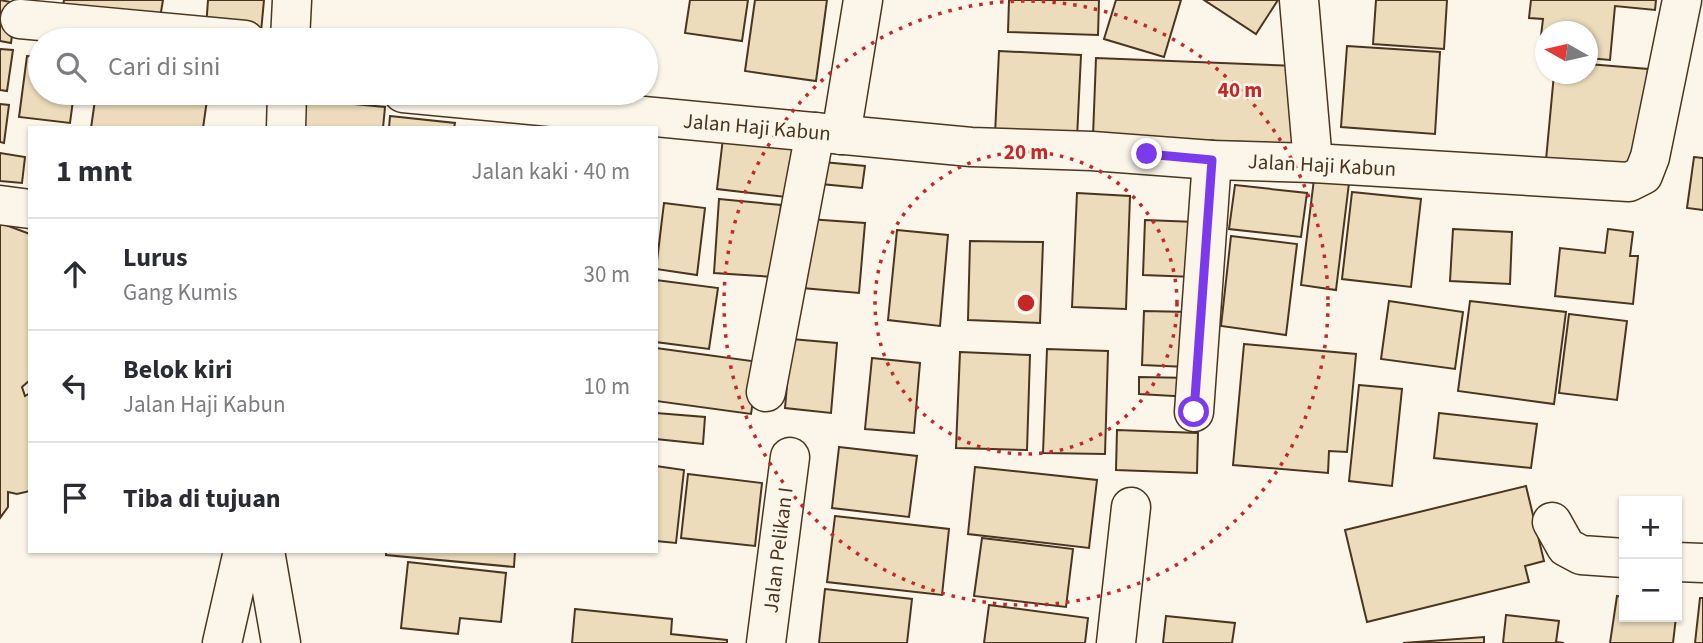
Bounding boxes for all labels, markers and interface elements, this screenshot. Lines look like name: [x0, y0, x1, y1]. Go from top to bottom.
north arrow: [1535, 21, 1598, 84]
search box: [28, 28, 658, 105]
icon: search: [52, 48, 90, 86]
text: Cari di sini: [108, 48, 221, 85]
text: 40 m: [1218, 75, 1262, 105]
street label: Jalan Haji Kabun: [682, 106, 832, 148]
text: 20 m: [1004, 137, 1048, 167]
route end: [1131, 138, 1162, 169]
street label: Jalan Haji Kabun: [1247, 146, 1397, 184]
text: 1 mnt: [56, 150, 132, 193]
text: Jalan kaki · 40 m: [472, 155, 630, 188]
text: Lurus: [123, 239, 188, 276]
icon: ahead: [56, 255, 94, 293]
text: 30 m: [583, 258, 630, 291]
text: Gang Kumis: [123, 276, 237, 309]
centre of rings: [1014, 291, 1038, 315]
text: Belok kiri: [123, 351, 232, 388]
icon: left: [56, 367, 94, 405]
text: 10 m: [583, 370, 630, 403]
text: Jalan Haji Kabun: [123, 388, 286, 421]
route start: [1178, 396, 1209, 427]
icon: arrive: [56, 479, 94, 517]
text: Tiba di tujuan: [123, 480, 281, 517]
street label: Jalan Pelikan I: [755, 485, 801, 615]
map controls: [1619, 496, 1682, 622]
button: +: [1619, 496, 1682, 559]
button: −: [1619, 559, 1682, 622]

